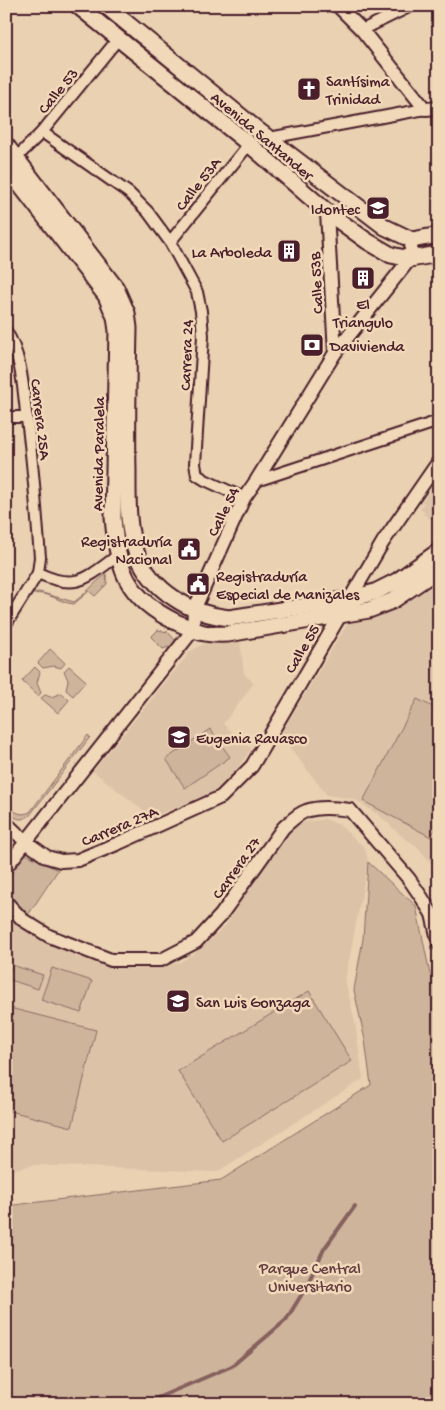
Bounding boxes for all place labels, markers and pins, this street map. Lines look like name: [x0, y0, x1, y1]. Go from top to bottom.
place label: Santísima Trinidad: [325, 74, 391, 111]
church icon: Santísima Trinidad: [296, 76, 322, 102]
school or university icon: Idontec: [365, 195, 391, 221]
place label: Idontec: [311, 202, 361, 221]
building icon: La Arboleda: [276, 238, 302, 264]
place label: La Arboleda: [192, 245, 273, 264]
building icon: El Triangulo: [350, 265, 376, 291]
place label: El Triangulo: [332, 297, 393, 334]
bank icon: Davivienda: [299, 332, 325, 358]
place label: Davivienda: [329, 339, 406, 358]
place label: Registraduría Nacional: [81, 534, 173, 571]
public building icon: Registraduría Nacional: [176, 536, 202, 562]
place label: Registraduría Especial de Manizales: [216, 569, 360, 606]
public building icon: Registraduría Especial de Manizales: [185, 571, 211, 597]
school or university icon: Eugenia Ravasco: [166, 724, 192, 750]
place label: Eugenia Ravasco: [196, 731, 307, 750]
school or university icon: San Luis Gonzaga: [165, 988, 191, 1014]
place label: San Luis Gonzaga: [196, 995, 311, 1014]

